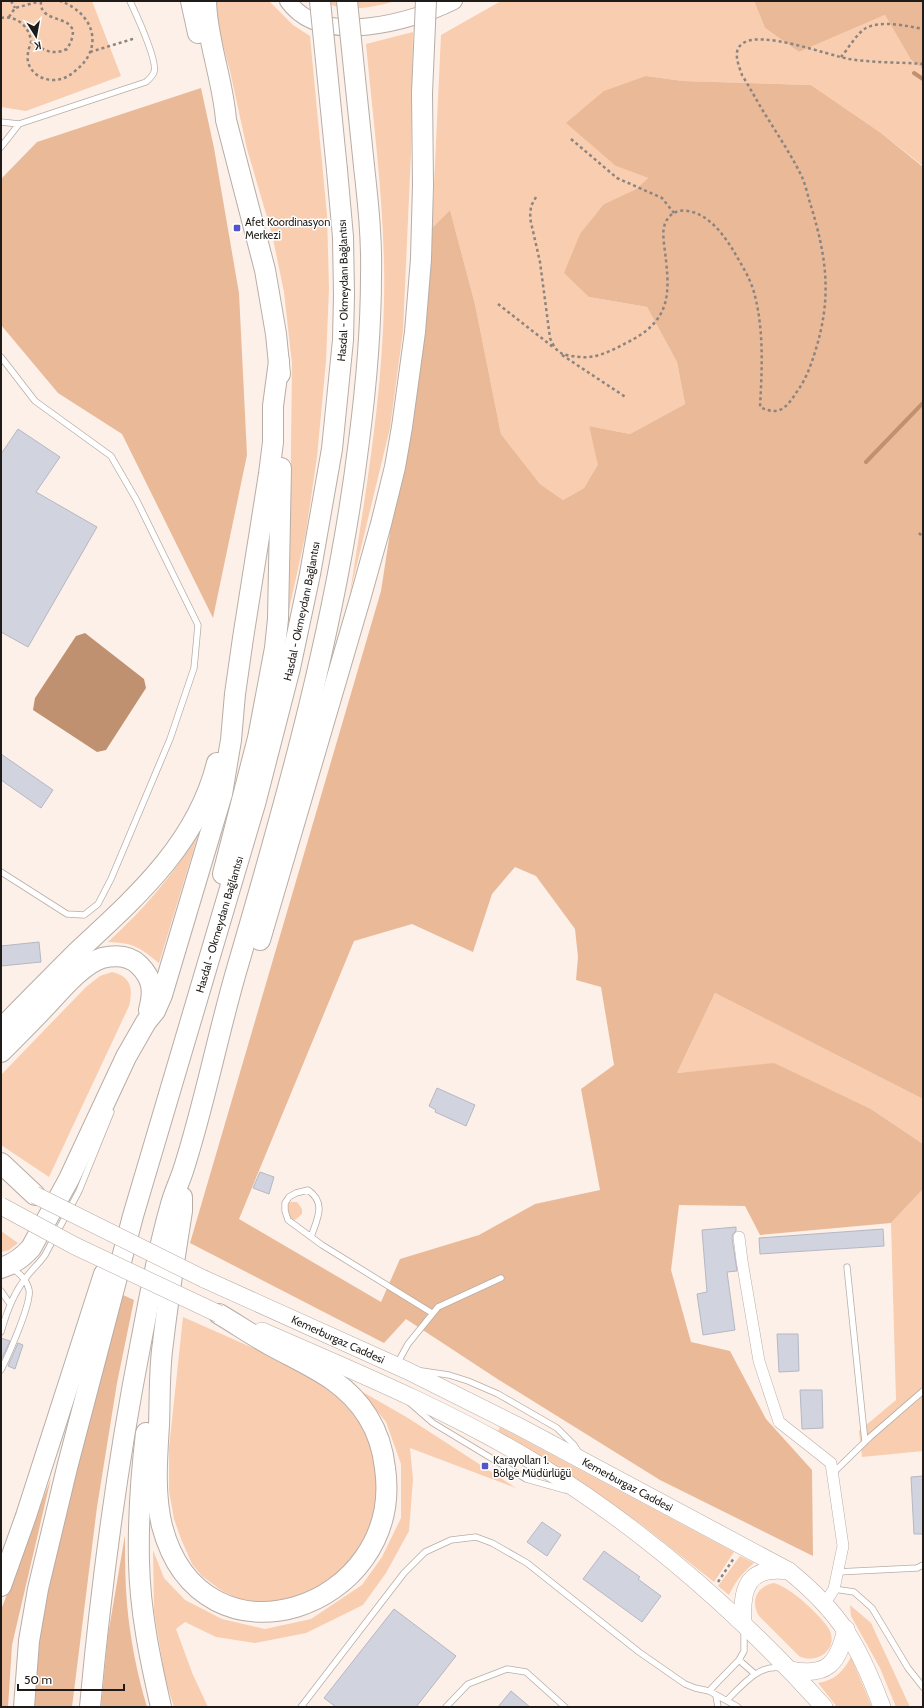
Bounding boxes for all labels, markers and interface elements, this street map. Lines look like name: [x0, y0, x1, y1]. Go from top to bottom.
north arrow: [16, 16, 56, 56]
text: K: [33, 38, 43, 53]
place label: Afet Koordinasyon Merkezi: [245, 215, 330, 242]
street label: Hasdal - Okmeydanı Bağlantısı: [334, 219, 351, 362]
marker: Afet Koordinasyon Merkezi: [232, 223, 242, 233]
street label: Hasdal - Okmeydanı Bağlantısı: [280, 540, 323, 682]
street label: Hasdal - Okmeydanı Bağlantısı: [193, 854, 246, 994]
street label: Kemerburgaz Caddesi: [289, 1312, 387, 1367]
place label: Karayolları 1. Bölge Müdürlüğü: [493, 1453, 572, 1480]
street label: Kemerburgaz Caddesi: [580, 1455, 675, 1515]
marker: Karayolları 1. Bölge Müdürlüğü: [480, 1461, 490, 1471]
scale bar: [18, 1666, 124, 1692]
text: 50 m: [24, 1672, 52, 1687]

